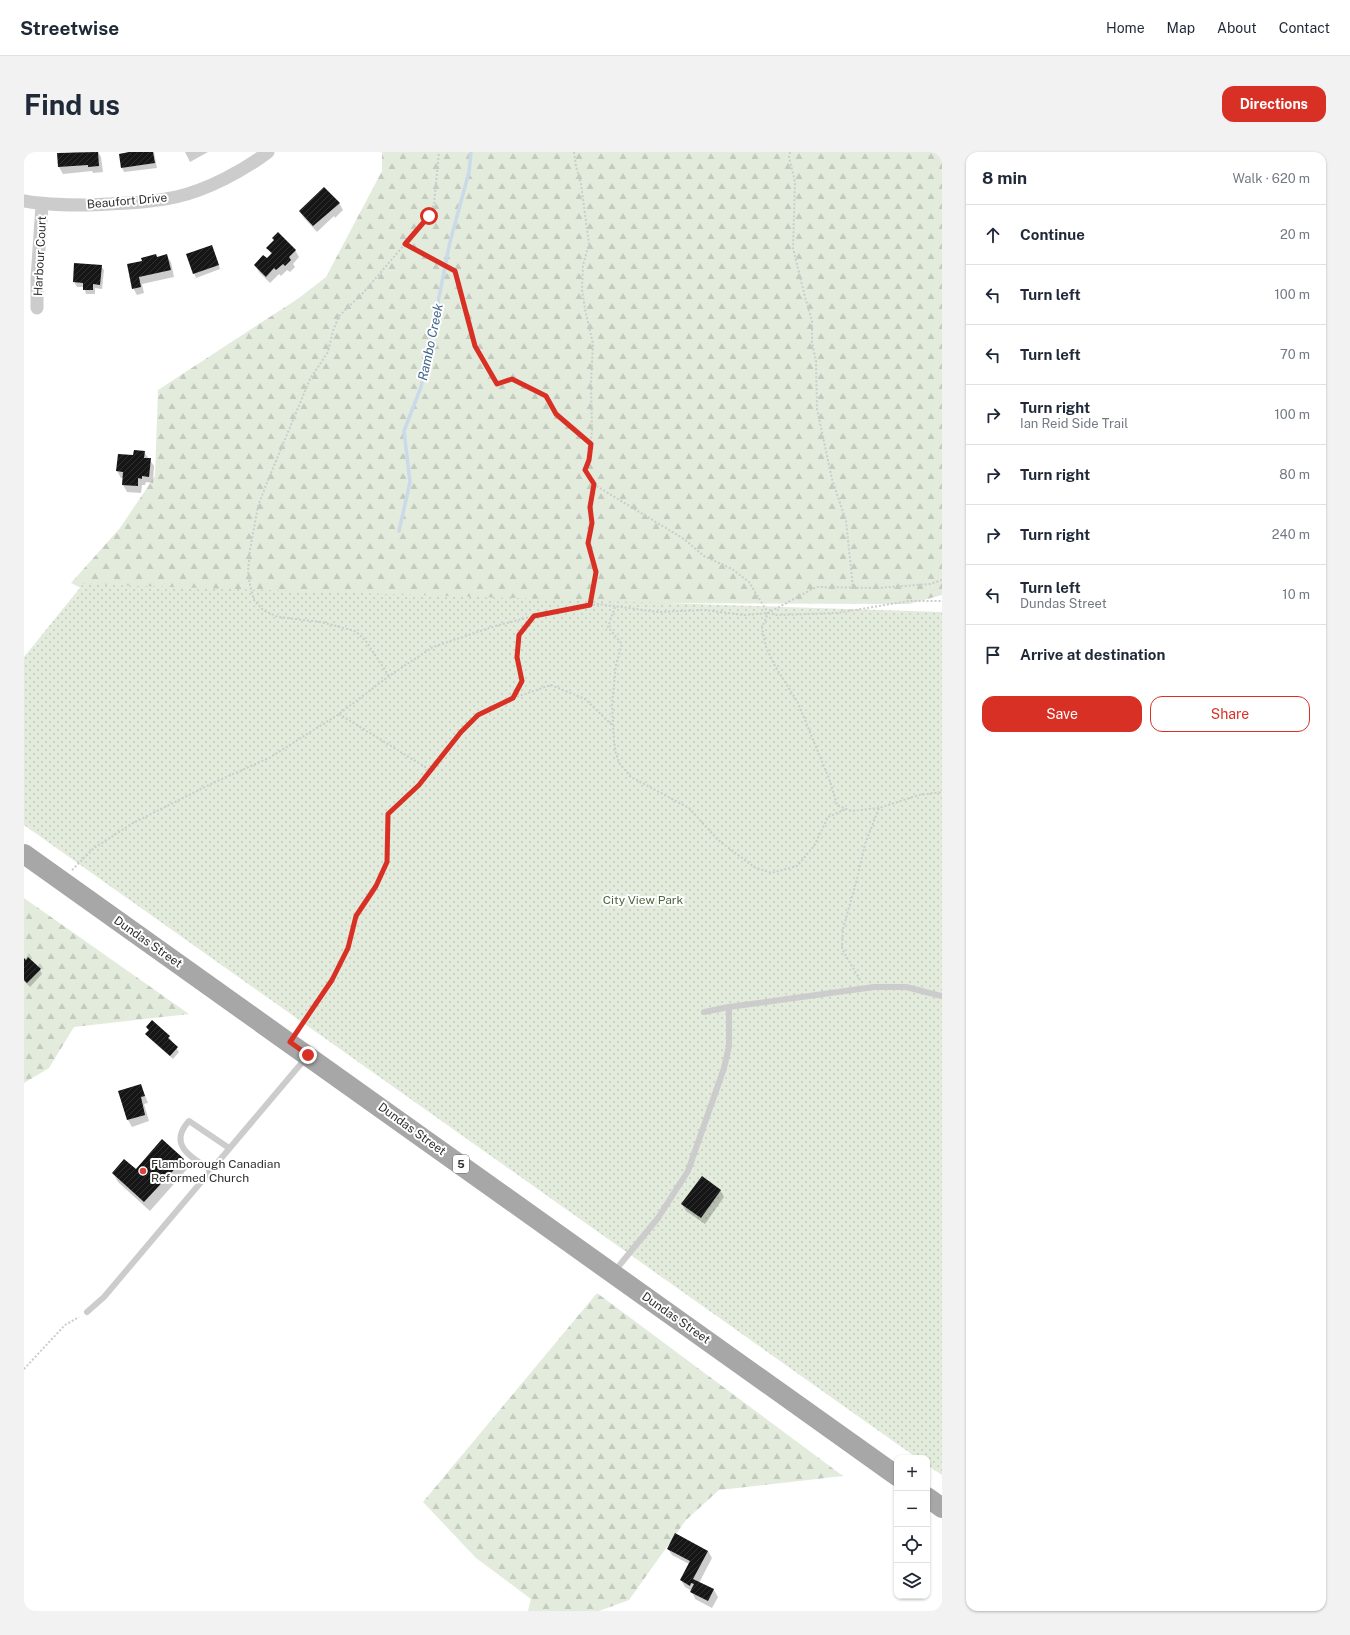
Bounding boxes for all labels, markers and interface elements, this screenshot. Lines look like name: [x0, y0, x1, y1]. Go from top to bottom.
text: Streetwise: [20, 17, 119, 39]
text: Home: [1106, 20, 1145, 36]
text: Map: [1167, 20, 1195, 36]
text: About: [1217, 20, 1257, 36]
text: Contact: [1279, 20, 1330, 36]
button: Directions: [1222, 86, 1326, 122]
text: Find us: [24, 88, 120, 121]
text: 8 min: [982, 168, 1027, 188]
text: Walk · 620 m: [1232, 171, 1310, 186]
street label: Beaufort Drive: [86, 190, 168, 211]
route start: [420, 207, 438, 225]
street label: Harbour Court: [31, 215, 49, 296]
icon: ahead: [982, 224, 1004, 246]
text: Continue: [1020, 226, 1085, 243]
text: 20 m: [1280, 227, 1310, 242]
icon: left: [982, 284, 1004, 306]
text: Turn left: [1020, 286, 1081, 303]
text: 100 m: [1274, 287, 1310, 302]
water label: Rambo Creek: [415, 302, 446, 382]
icon: left: [982, 344, 1004, 366]
text: Turn left: [1020, 346, 1081, 363]
text: 70 m: [1280, 347, 1310, 362]
text: Turn right: [1020, 399, 1090, 416]
icon: right: [982, 404, 1004, 426]
text: 100 m: [1274, 407, 1310, 422]
text: Ian Reid Side Trail: [1020, 416, 1128, 431]
icon: right: [982, 464, 1004, 486]
text: Turn right: [1020, 466, 1090, 483]
text: 80 m: [1279, 467, 1310, 482]
icon: right: [982, 524, 1004, 546]
text: Turn right: [1020, 526, 1090, 543]
text: 240 m: [1272, 527, 1310, 542]
text: Turn left: [1020, 579, 1081, 596]
icon: left: [982, 584, 1004, 606]
text: 10 m: [1282, 587, 1310, 602]
text: Dundas Street: [1020, 596, 1107, 611]
icon: arrive: [982, 644, 1004, 666]
text: Arrive at destination: [1020, 646, 1165, 663]
button: Save: [982, 696, 1142, 732]
button: Share: [1150, 696, 1310, 732]
park label: City View Park: [603, 893, 684, 907]
street label: Dundas Street: [111, 913, 185, 971]
route end: [299, 1046, 317, 1064]
street label: Dundas Street: [376, 1100, 449, 1158]
road number: 5: [453, 1155, 469, 1173]
place label: Flamborough Canadian Reformed Church: [151, 1157, 280, 1185]
marker: Flamborough Canadian Reformed Church: [138, 1166, 148, 1176]
street label: Dundas Street: [639, 1289, 713, 1347]
map controls: [894, 1455, 930, 1599]
button: +: [894, 1455, 930, 1491]
button: −: [894, 1491, 930, 1527]
button: locate: [894, 1527, 930, 1563]
button: layers: [894, 1563, 930, 1599]

